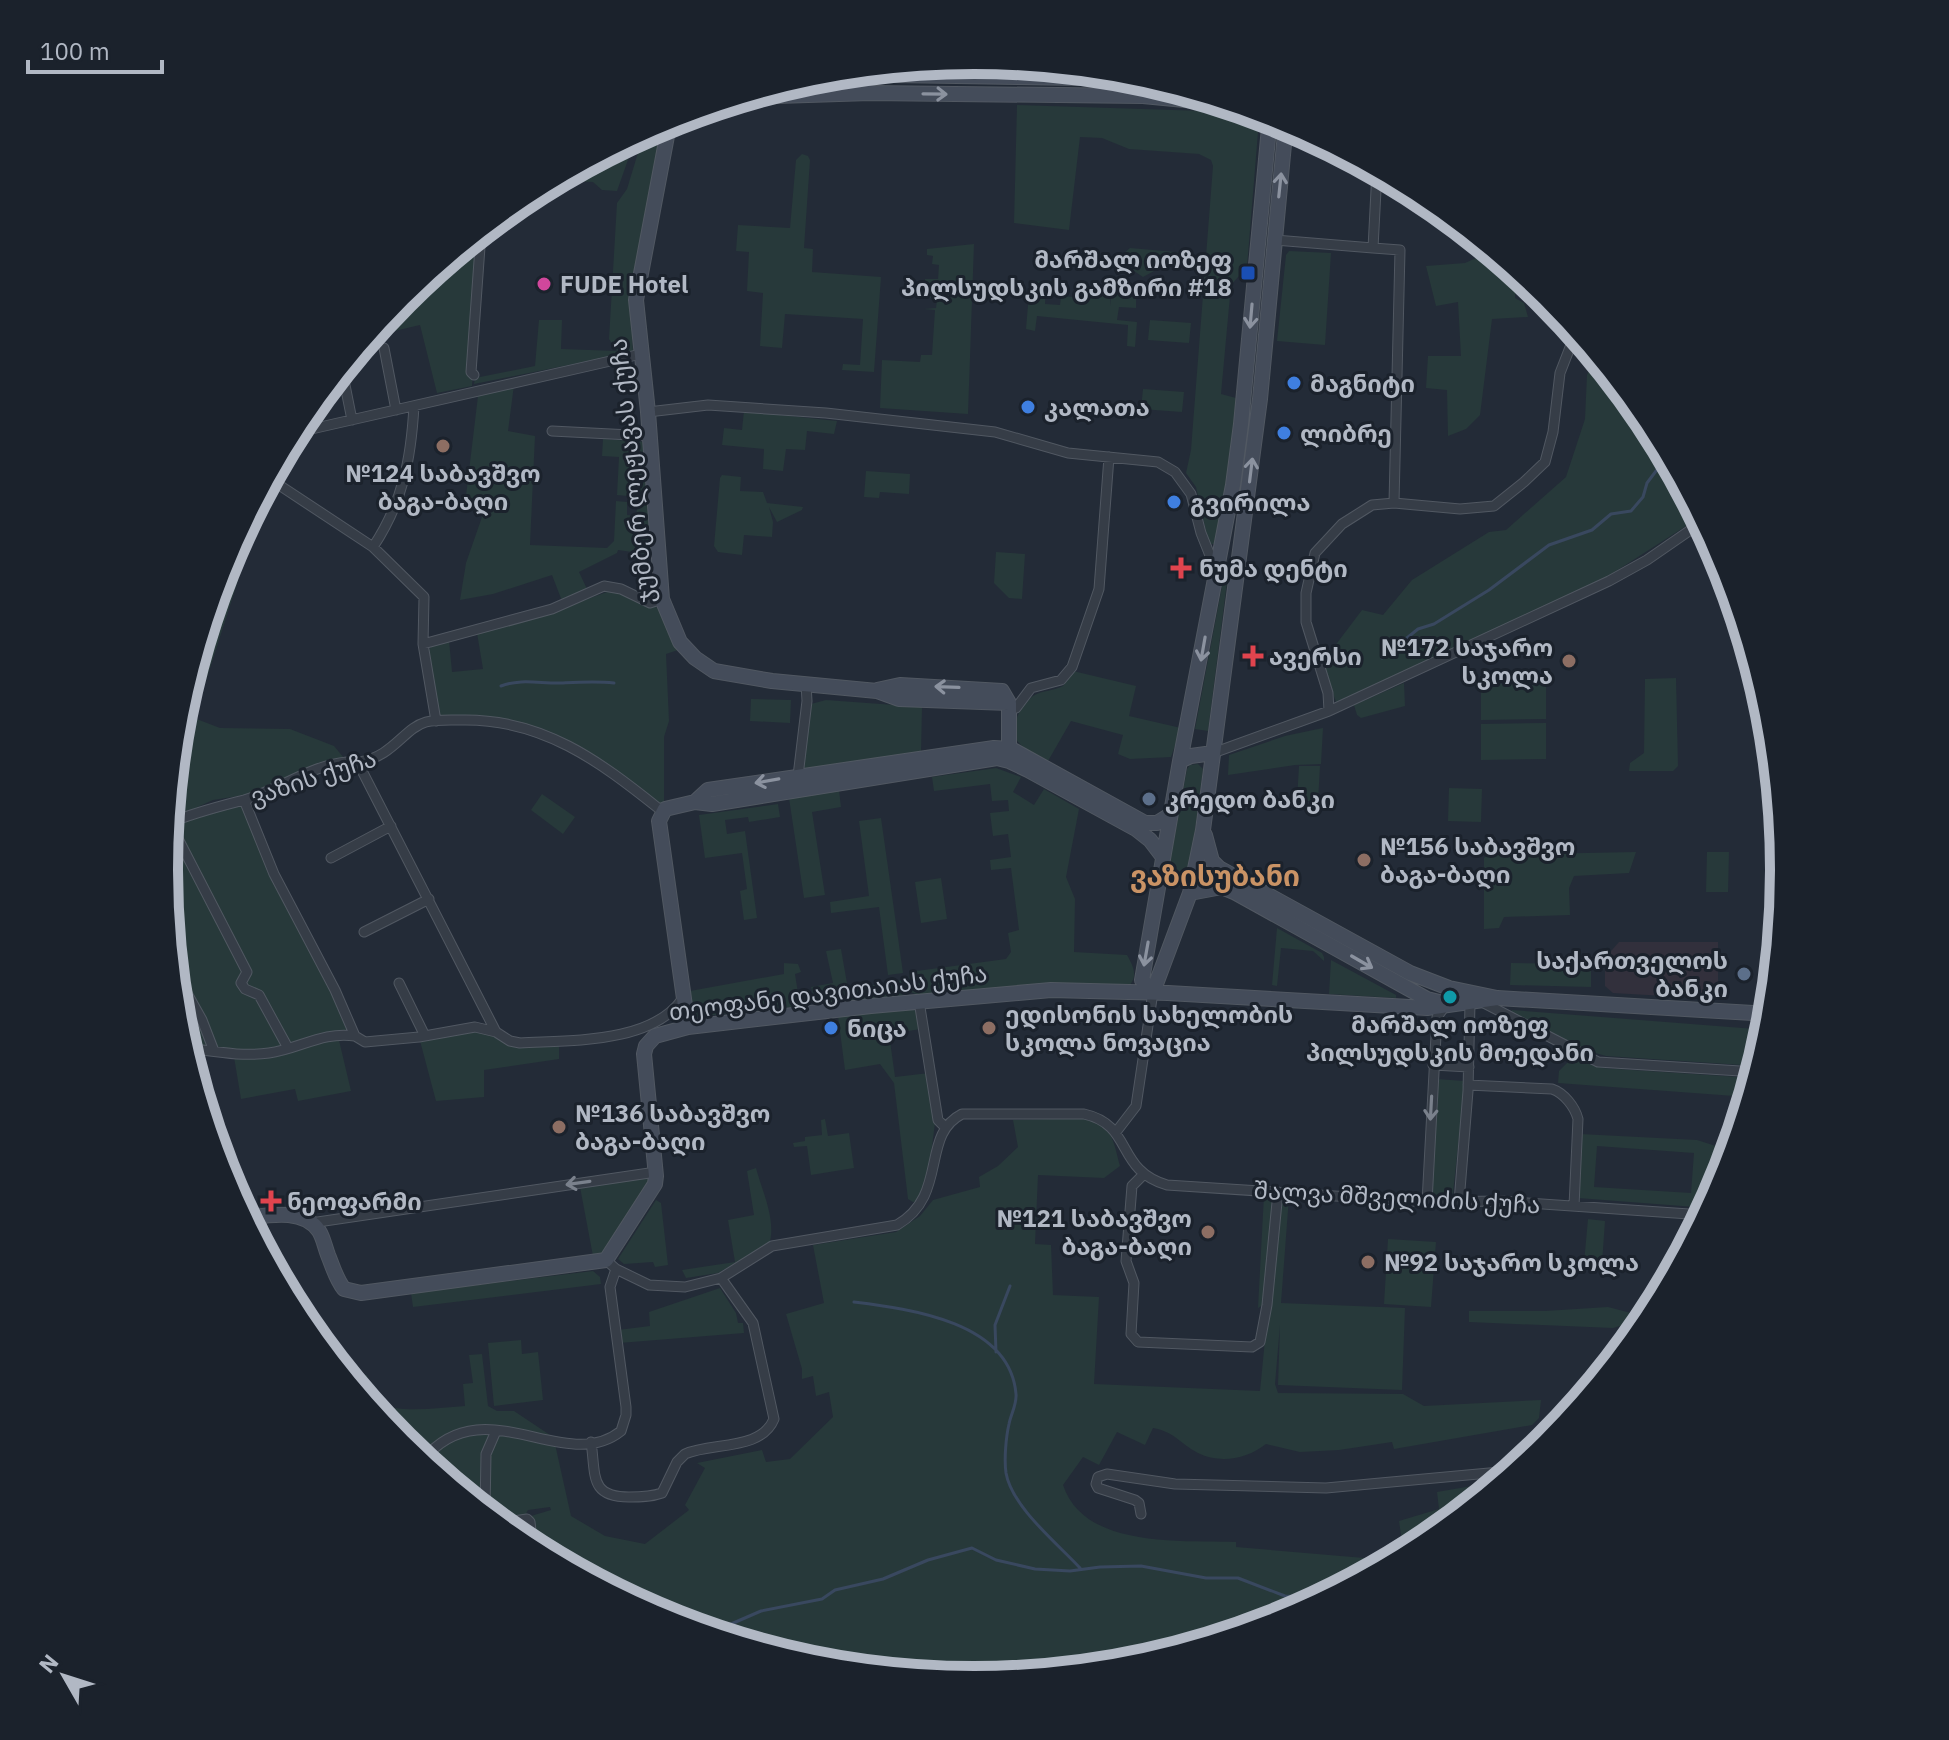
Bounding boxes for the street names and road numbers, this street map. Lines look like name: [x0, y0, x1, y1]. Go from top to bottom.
street label: ჯუმბერ ლეჟავას ქუჩა: [601, 337, 661, 605]
street label: ვაზის ქუჩა: [246, 742, 380, 812]
street label: თეოფანე დავითაიას ქუჩა: [667, 957, 989, 1027]
street label: შალვა მშველიძის ქუჩა: [1253, 1174, 1541, 1220]

